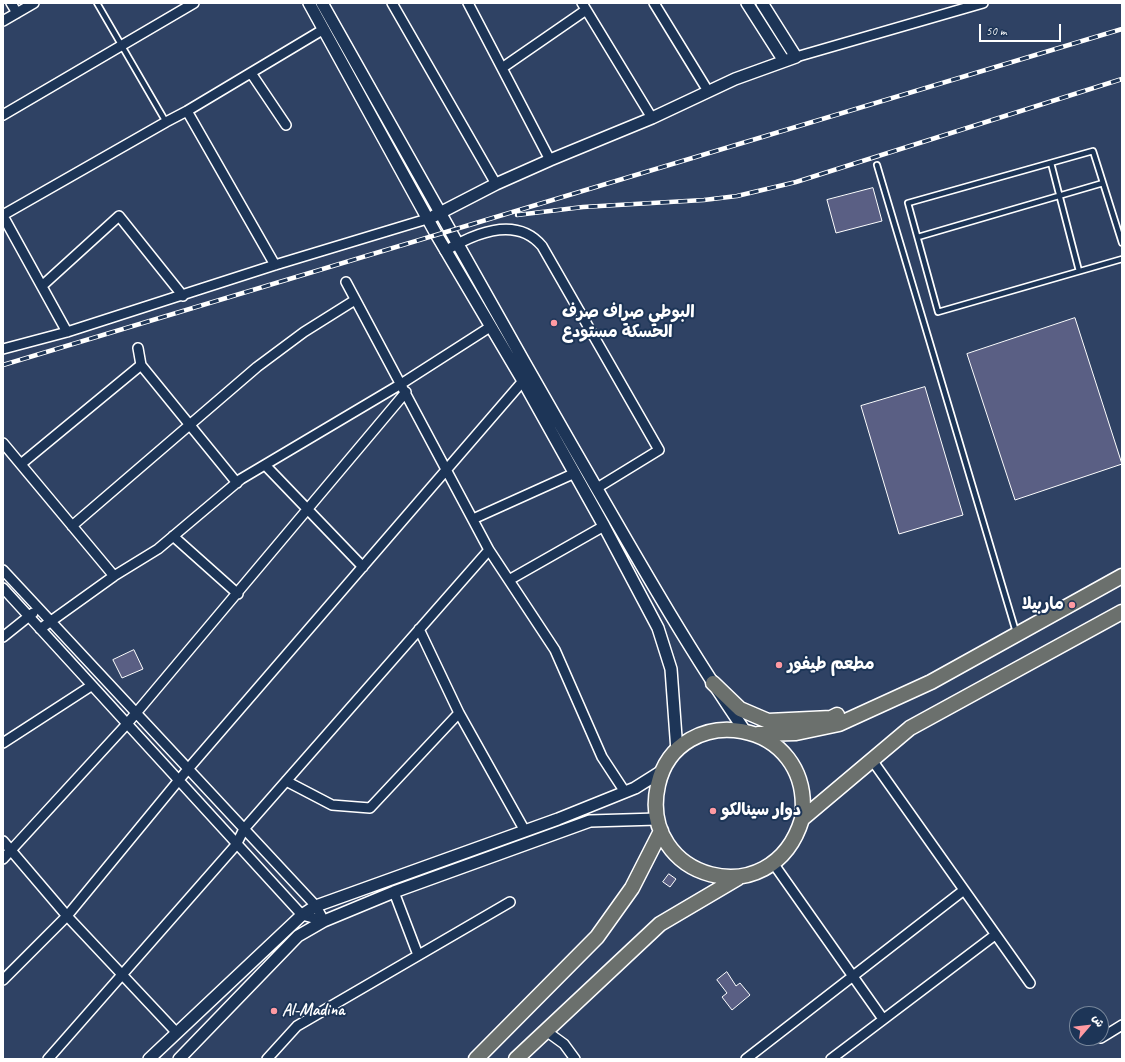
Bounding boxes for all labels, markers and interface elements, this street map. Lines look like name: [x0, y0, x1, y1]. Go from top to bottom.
scale bar: [981, 16, 1063, 42]
text: 50 m: [986, 23, 1006, 39]
place label: البوطي صراف صرف الحسكة مستودع: [562, 303, 695, 343]
marker: البوطي صراف صرف الحسكة مستودع: [549, 318, 559, 328]
place label: ماربيلا: [1022, 595, 1064, 615]
marker: ماربيلا: [1067, 600, 1077, 610]
place label: مطعم طيفور: [787, 655, 875, 675]
marker: مطعم طيفور: [774, 660, 784, 670]
place label: دوار سينالكو: [721, 801, 801, 821]
marker: دوار سينالكو: [708, 806, 718, 816]
place label: Al-Madina: [282, 1001, 344, 1021]
marker: Al-Madina: [269, 1006, 279, 1016]
north arrow: [1069, 1006, 1109, 1046]
text: ش: [1090, 1012, 1108, 1029]

